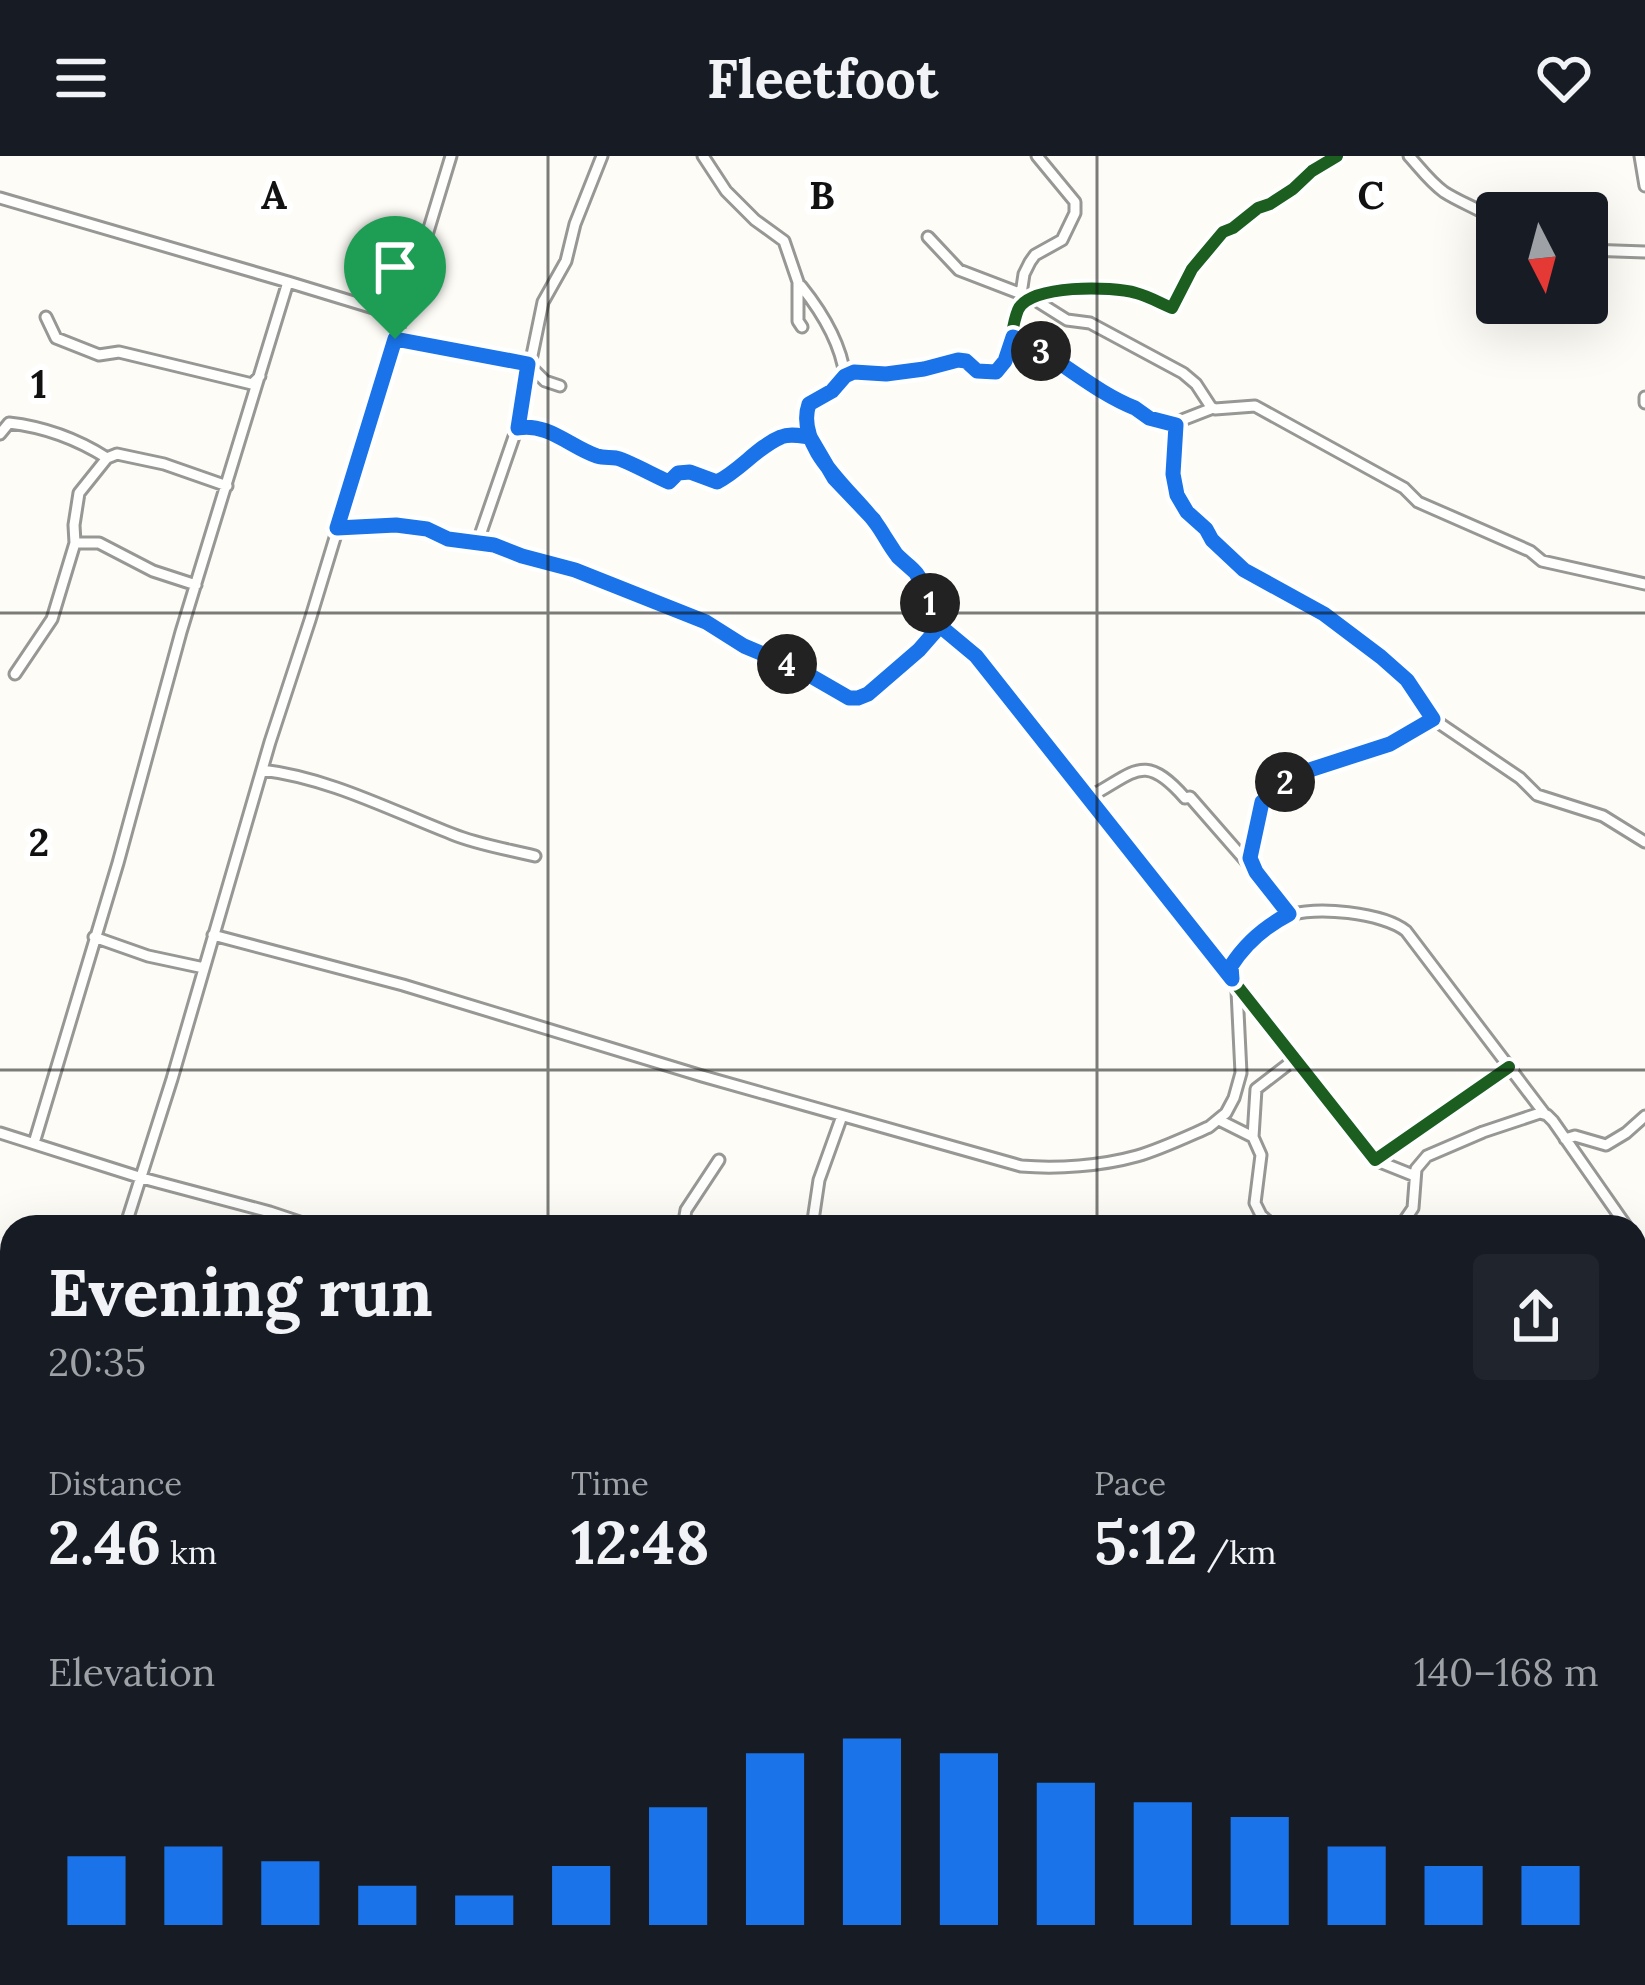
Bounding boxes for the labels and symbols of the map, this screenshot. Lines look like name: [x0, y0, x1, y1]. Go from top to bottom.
text: A: [261, 170, 287, 220]
text: B: [809, 170, 835, 220]
text: C: [1358, 170, 1385, 220]
north arrow: [1476, 192, 1608, 324]
pin: [344, 216, 446, 339]
pin: 3: [1011, 321, 1071, 381]
text: 1: [31, 359, 47, 409]
pin: 1: [900, 573, 960, 633]
pin: 4: [757, 634, 817, 694]
pin: 2: [1255, 752, 1315, 812]
text: 2: [29, 817, 49, 867]

